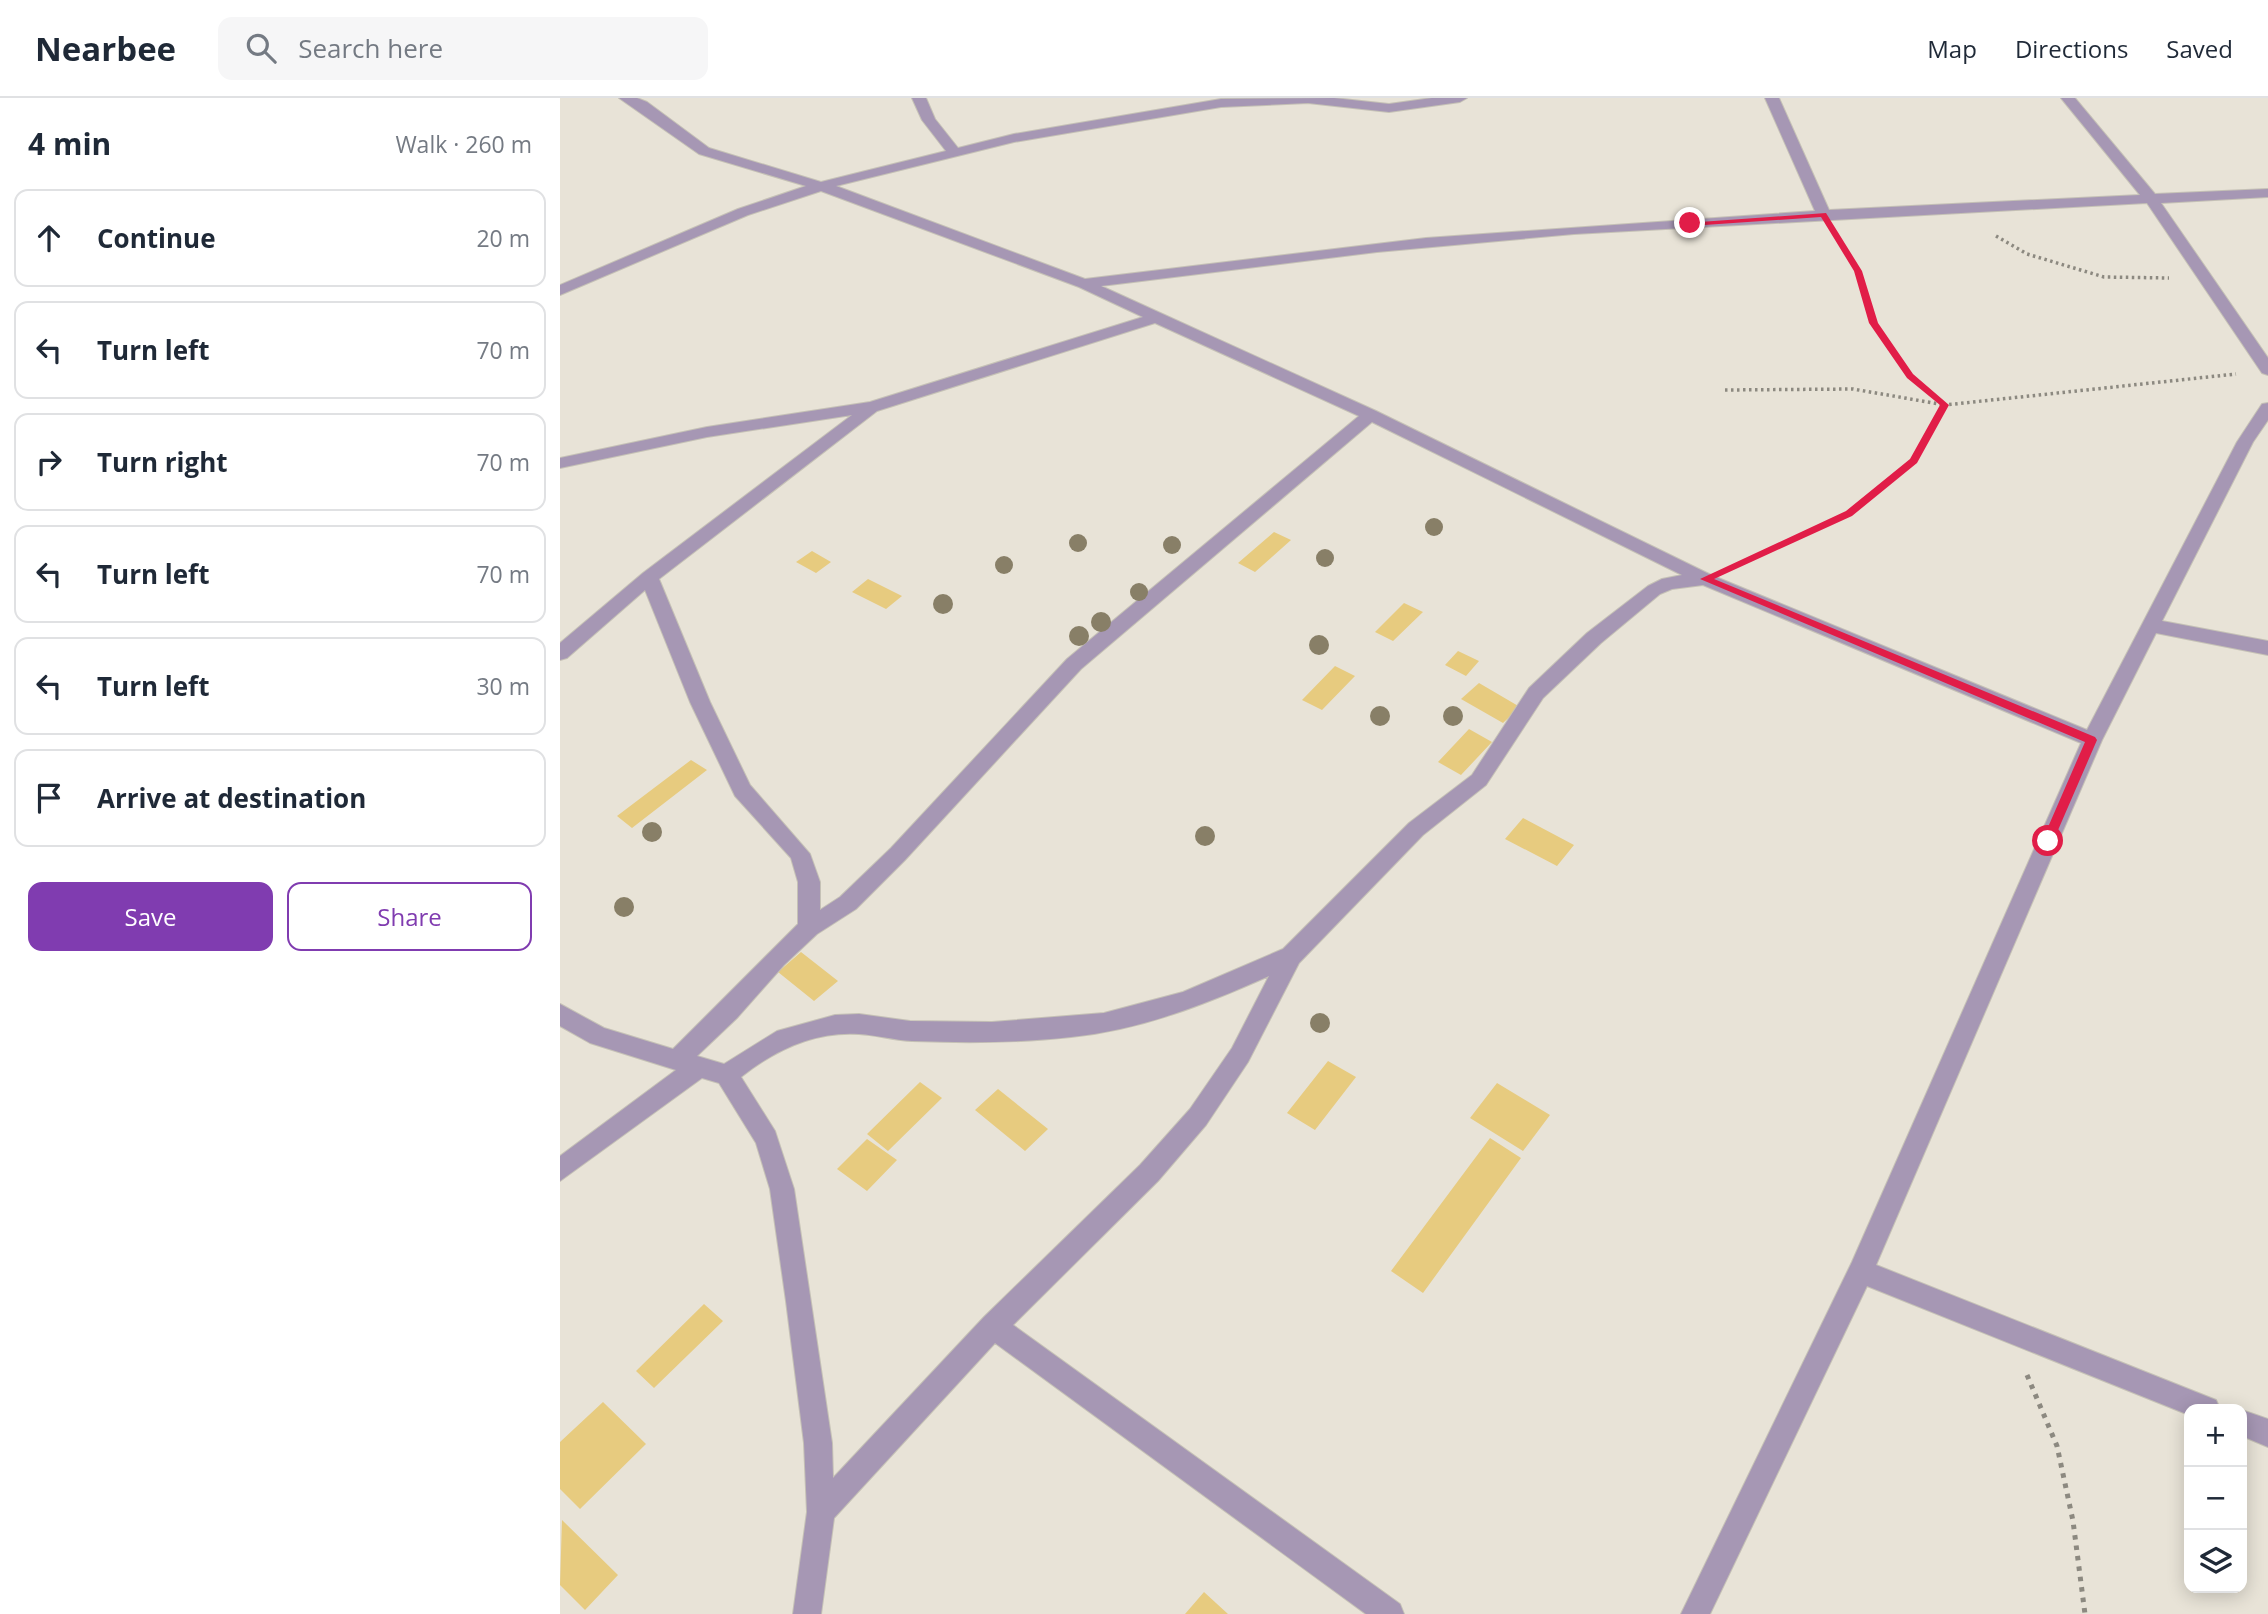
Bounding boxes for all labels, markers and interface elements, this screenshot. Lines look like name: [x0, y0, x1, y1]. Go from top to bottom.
search box: [218, 17, 708, 80]
text: Nearbee: [35, 26, 176, 71]
icon: search: [242, 29, 280, 67]
text: Search here: [298, 30, 443, 66]
text: Map: [1927, 32, 1977, 65]
text: Directions: [2015, 32, 2128, 65]
text: Saved: [2166, 32, 2233, 65]
text: 4 min: [28, 123, 111, 164]
text: Walk · 260 m: [395, 128, 532, 160]
route end: [1674, 207, 1705, 238]
icon: ahead: [30, 219, 68, 257]
text: Continue: [97, 220, 216, 256]
text: 20 m: [476, 222, 530, 254]
icon: left: [30, 331, 68, 369]
text: Turn left: [97, 332, 209, 368]
text: 70 m: [476, 334, 530, 366]
icon: right: [30, 443, 68, 481]
text: Turn right: [97, 444, 228, 480]
text: 70 m: [476, 446, 530, 478]
icon: left: [30, 555, 68, 593]
text: Turn left: [97, 556, 209, 592]
text: 70 m: [476, 558, 530, 590]
icon: left: [30, 667, 68, 705]
text: Turn left: [97, 668, 209, 704]
text: 30 m: [476, 670, 530, 702]
icon: arrive: [30, 779, 68, 817]
text: Arrive at destination: [97, 780, 366, 816]
route start: [2032, 825, 2063, 856]
button: Save: [28, 882, 273, 951]
button: Share: [287, 882, 532, 951]
map controls: [2184, 1404, 2247, 1593]
button: +: [2184, 1404, 2247, 1467]
button: −: [2184, 1467, 2247, 1530]
button: layers: [2184, 1530, 2247, 1593]

